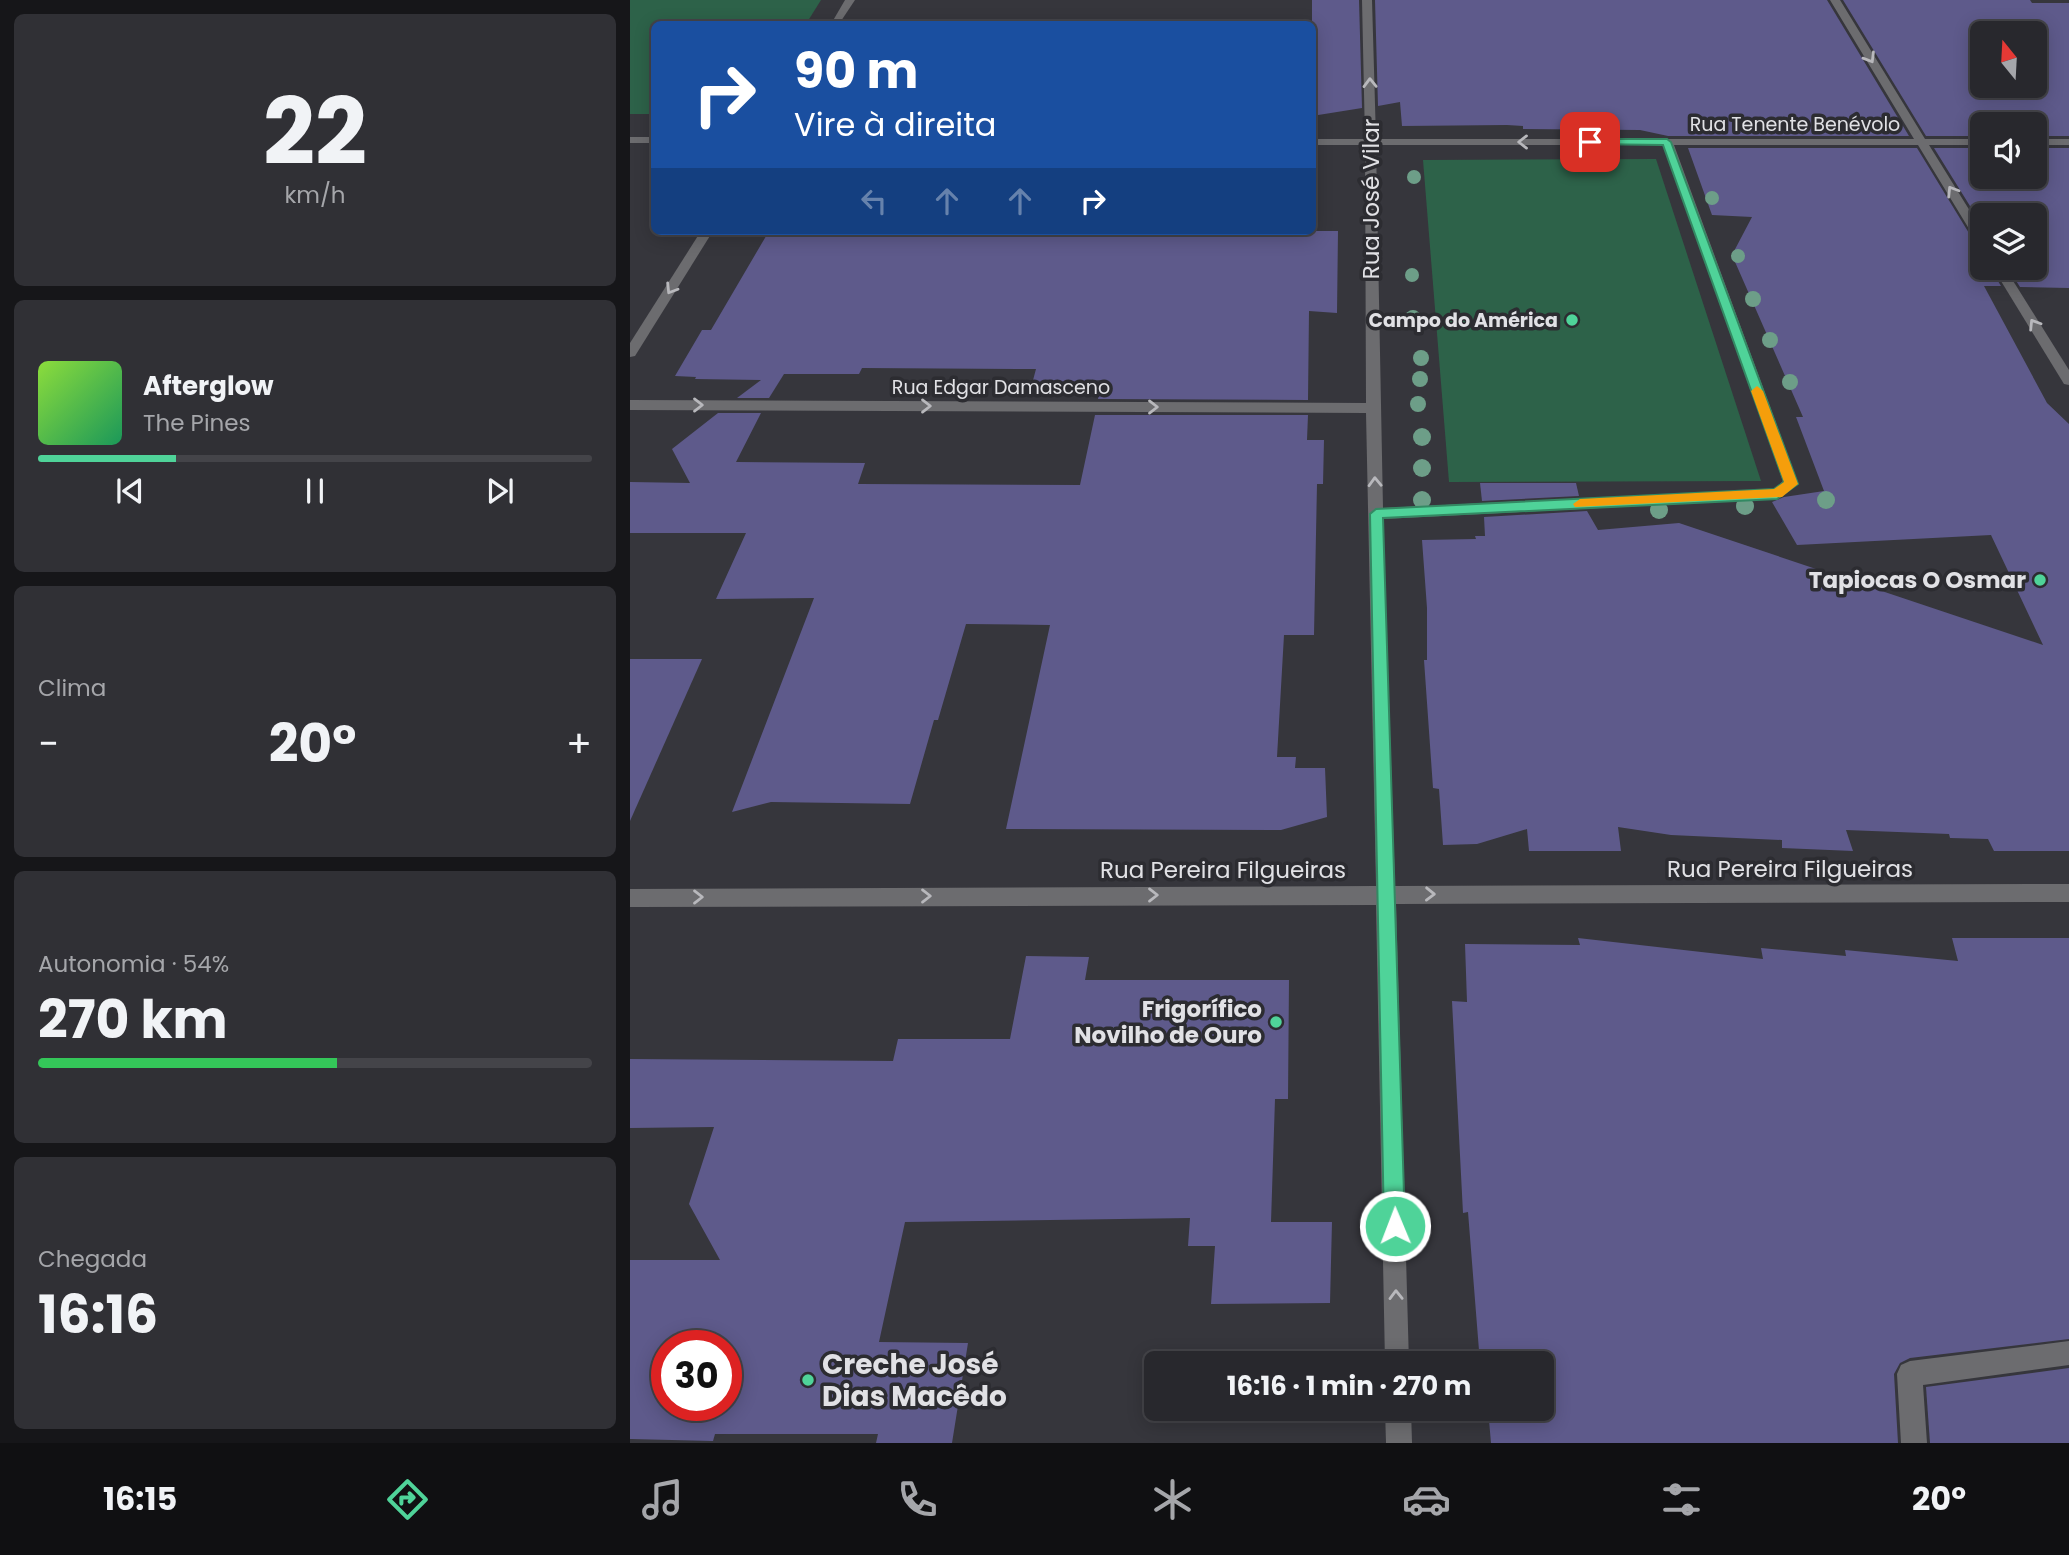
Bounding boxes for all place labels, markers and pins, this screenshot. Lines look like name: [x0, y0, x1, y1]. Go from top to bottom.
pin: [1560, 112, 1620, 172]
place label: Campo do América: [1368, 307, 1558, 334]
marker: Campo do América: [1564, 312, 1580, 328]
place label: Tapiocas O Osmar: [1809, 564, 2026, 596]
marker: Tapiocas O Osmar: [2032, 572, 2048, 588]
place label: Frigorífico Novilho de Ouro: [1074, 993, 1262, 1051]
marker: Frigorífico Novilho de Ouro: [1268, 1014, 1284, 1030]
place label: Creche José Dias Macêdo: [822, 1345, 1007, 1416]
marker: Creche José Dias Macêdo: [800, 1372, 816, 1388]

